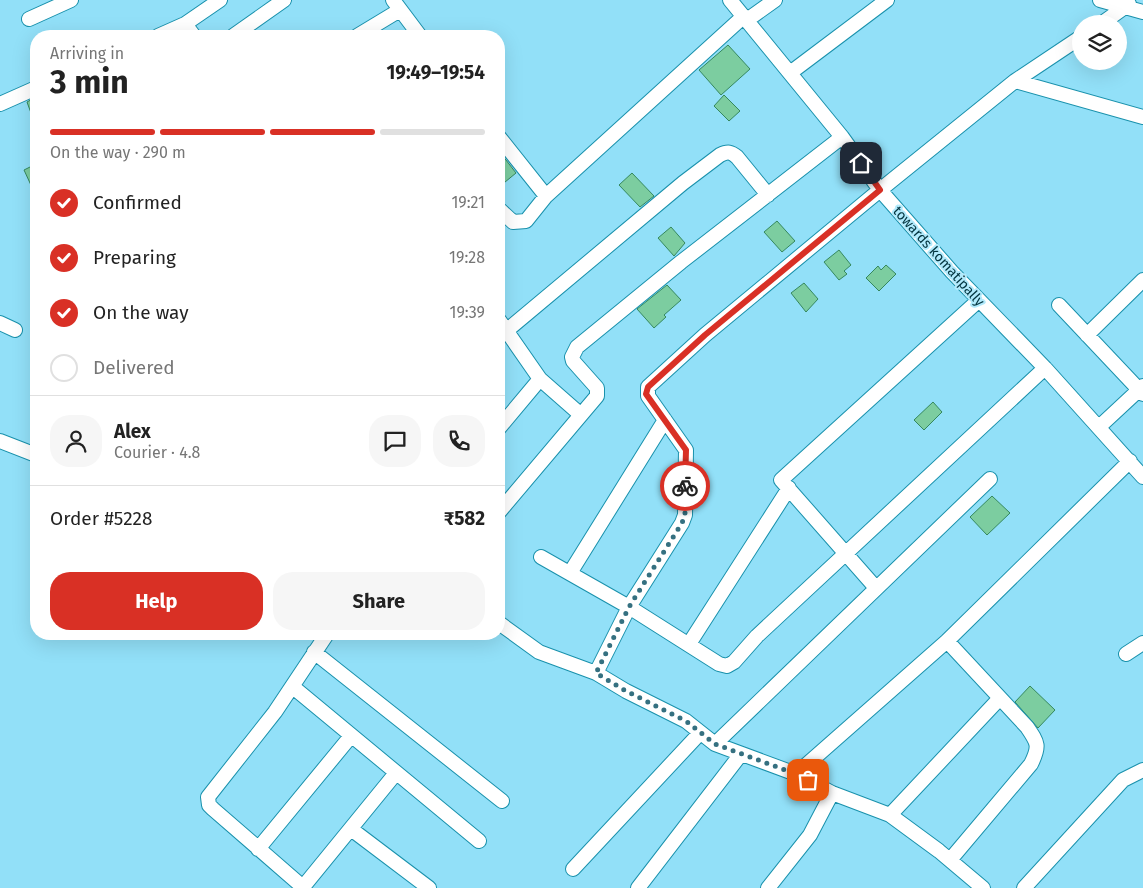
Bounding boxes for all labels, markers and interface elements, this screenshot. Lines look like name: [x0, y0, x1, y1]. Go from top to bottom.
map controls: [1072, 15, 1127, 70]
button: layers: [1072, 15, 1127, 70]
text: Arriving in: [50, 44, 124, 63]
text: 19:49–19:54: [386, 61, 485, 84]
text: 3 min: [50, 63, 129, 101]
pin: [840, 142, 882, 184]
text: On the way · 290 m: [50, 143, 186, 162]
icon: home: [847, 149, 875, 177]
icon: check: [50, 189, 78, 217]
text: Confirmed: [93, 191, 182, 214]
text: 19:21: [451, 193, 485, 212]
street label: towards komatipally: [889, 203, 988, 310]
icon: check: [50, 244, 78, 272]
text: Preparing: [93, 246, 176, 269]
text: 19:28: [449, 248, 485, 267]
icon: check: [50, 299, 78, 327]
text: On the way: [93, 301, 189, 324]
text: 19:39: [449, 303, 485, 322]
text: Delivered: [93, 356, 175, 379]
button: person: [50, 415, 102, 467]
button: chat: [369, 415, 421, 467]
button: phone: [433, 415, 485, 467]
text: Alex: [114, 420, 151, 443]
text: Courier · 4.8: [114, 443, 200, 462]
courier: [660, 461, 710, 511]
icon: bike: [671, 472, 699, 500]
text: Order #5228: [50, 507, 152, 530]
text: ₹582: [444, 507, 485, 530]
button: Help: [50, 572, 263, 630]
button: Share: [273, 572, 485, 630]
pin: [787, 759, 829, 801]
icon: bag: [794, 766, 822, 794]

